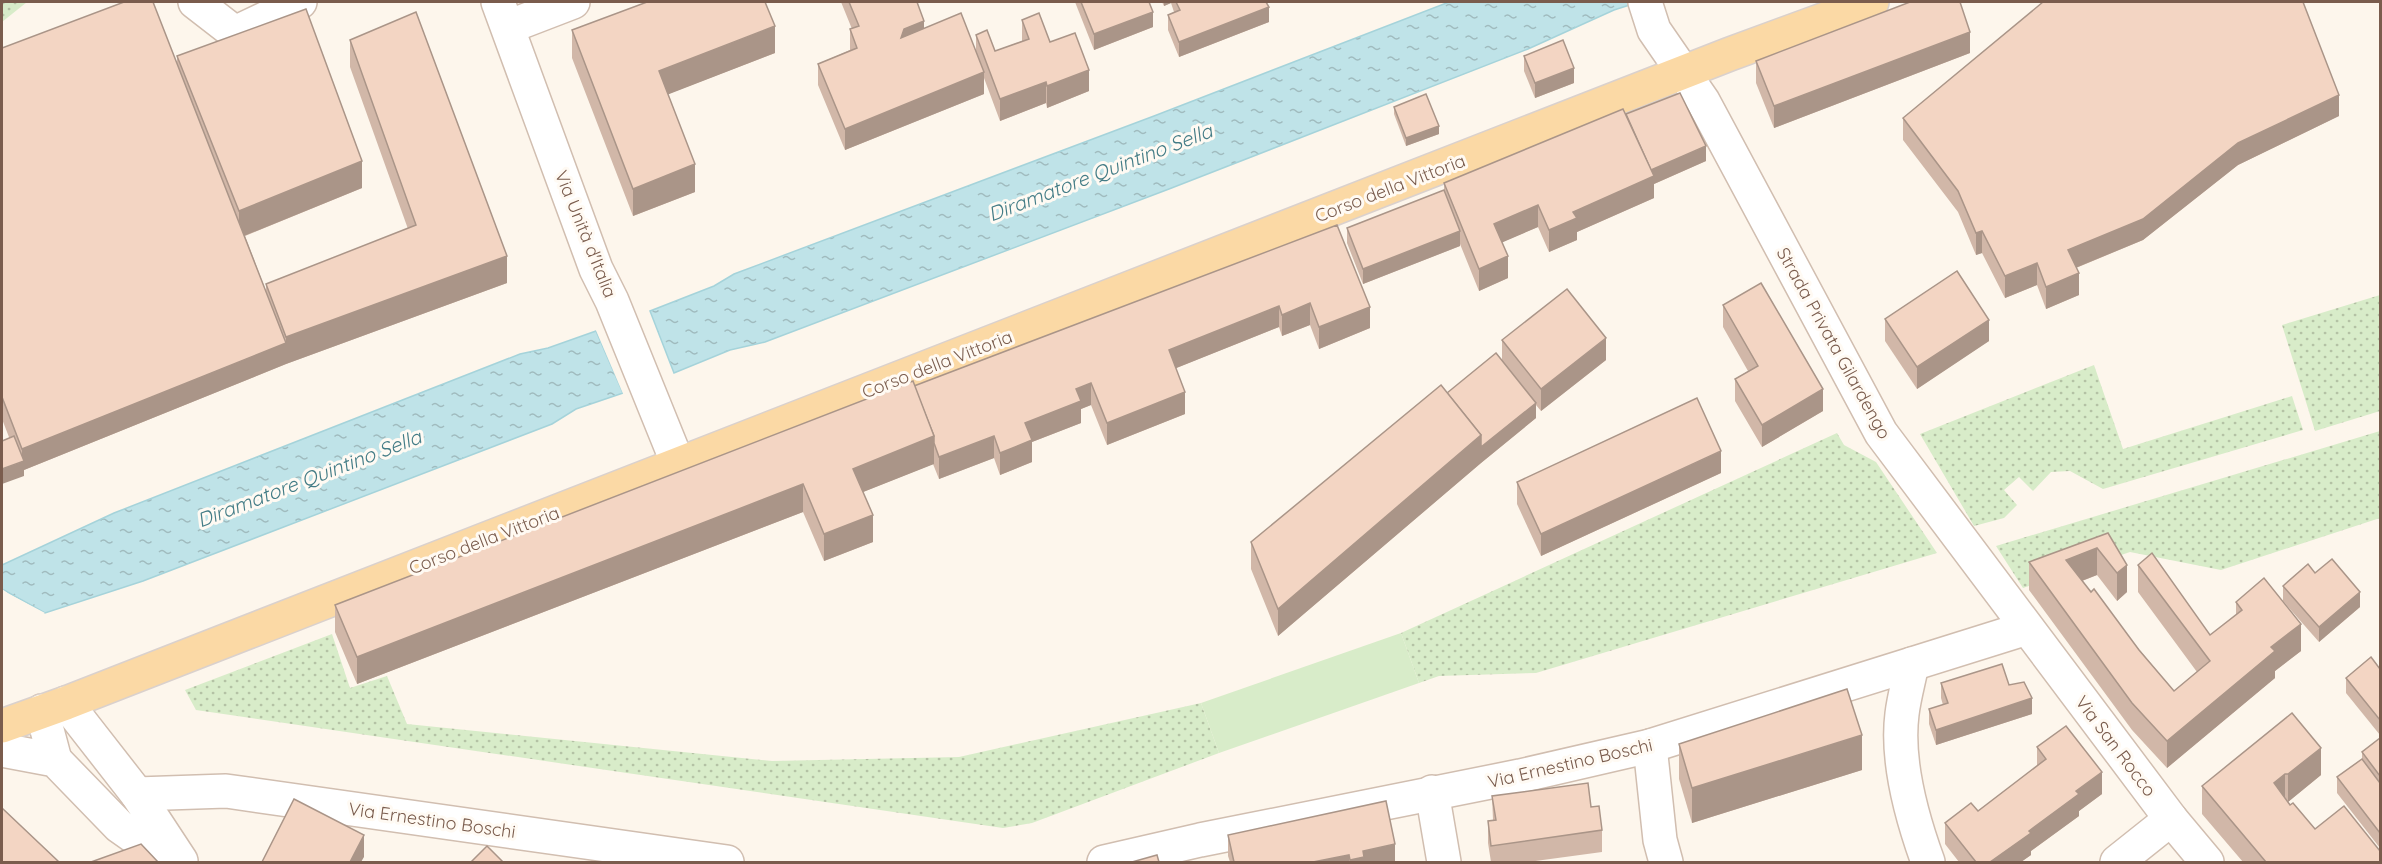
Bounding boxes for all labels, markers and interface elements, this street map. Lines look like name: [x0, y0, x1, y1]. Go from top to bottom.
water label: Diramatore Quintino Sella: [984, 117, 1217, 226]
street label: Corso della Vittoria: [1311, 149, 1469, 227]
street label: Via Unità d'Italia: [550, 167, 622, 301]
street label: Strada Privata Gilardengo: [1772, 243, 1896, 443]
street label: Corso della Vittoria: [858, 325, 1016, 403]
water label: Diramatore Quintino Sella: [193, 423, 426, 532]
street label: Corso della Vittoria: [405, 501, 563, 579]
street label: Via San Rocco: [2071, 691, 2161, 801]
street label: Via Ernestino Boschi: [1485, 733, 1655, 793]
street label: Via Ernestino Boschi: [347, 797, 517, 843]

